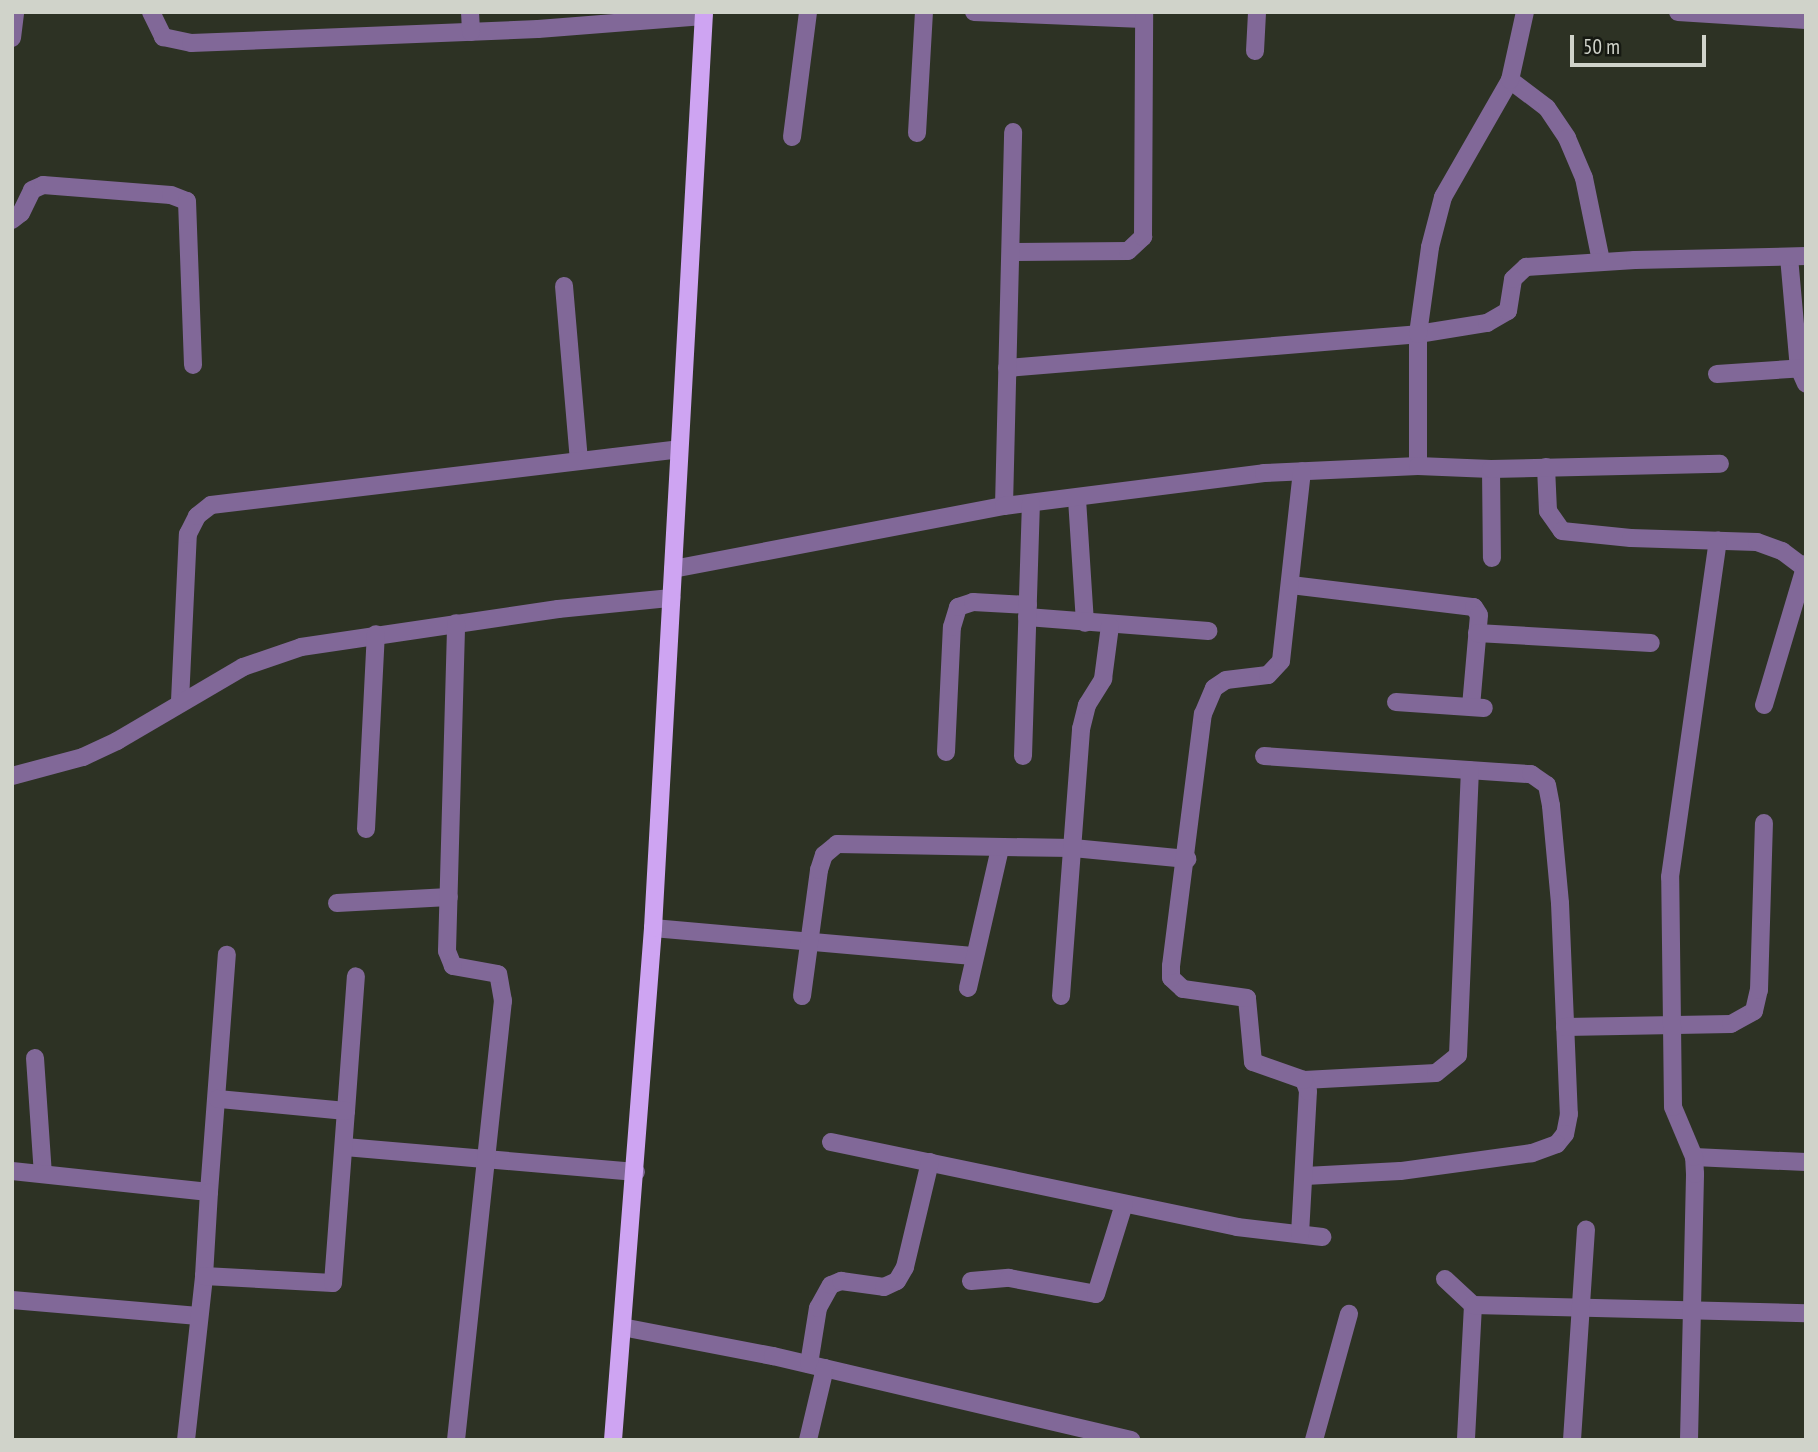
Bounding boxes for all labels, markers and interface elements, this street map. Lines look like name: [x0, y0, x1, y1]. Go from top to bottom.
scale bar: [1573, 21, 1710, 65]
text: 50 m: [1583, 33, 1620, 60]

